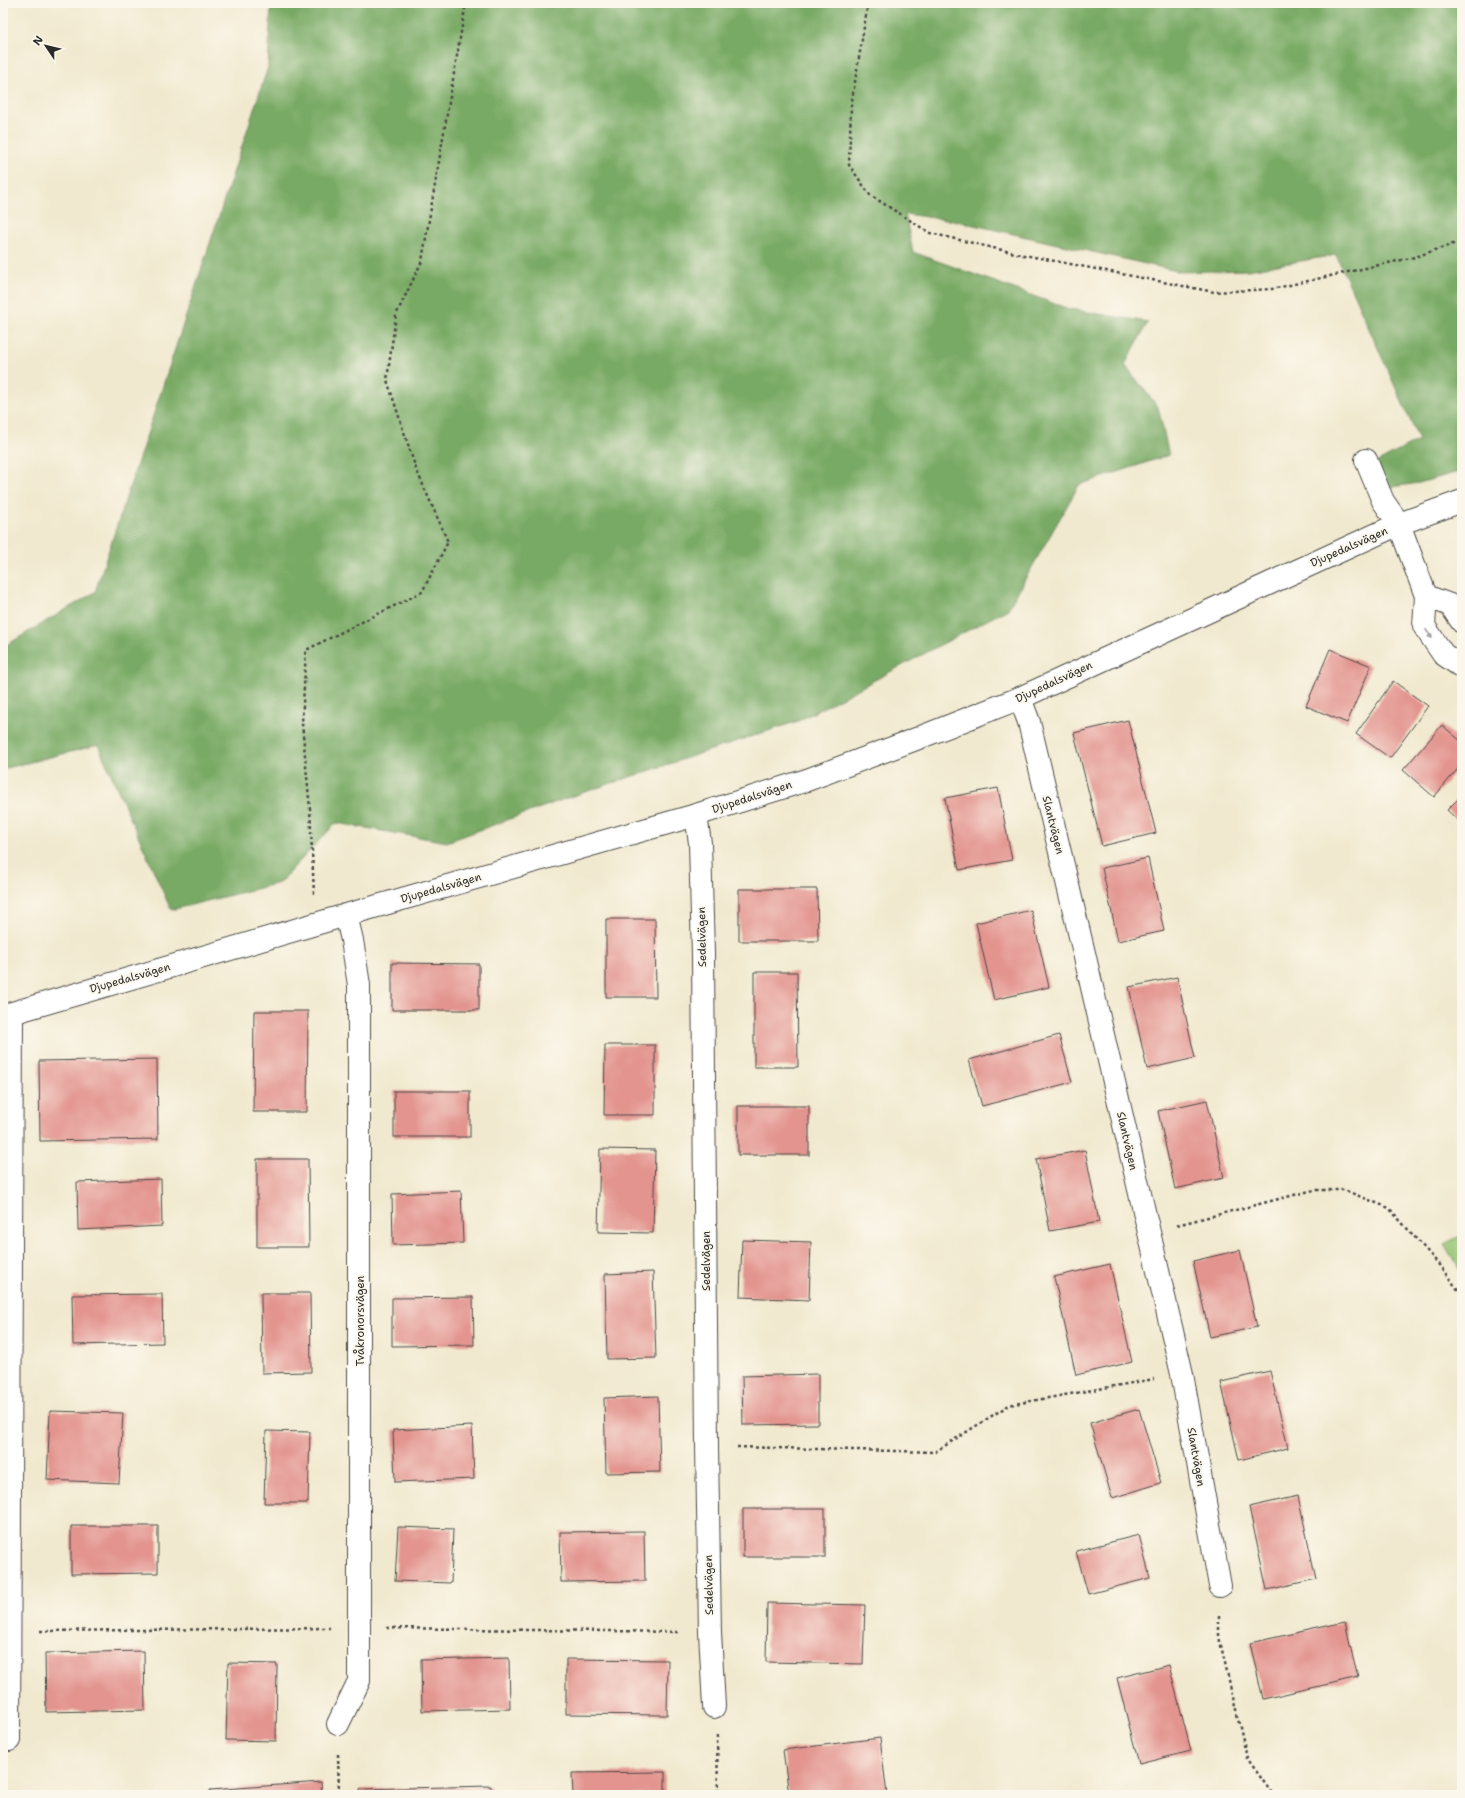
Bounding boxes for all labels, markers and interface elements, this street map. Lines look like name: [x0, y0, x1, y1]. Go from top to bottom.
north arrow: [26, 26, 66, 66]
text: N: [30, 32, 47, 48]
street label: Djupedalsvägen: [1308, 523, 1390, 571]
one-way arrow: [1425, 628, 1433, 639]
street label: Djupedalsvägen: [1013, 658, 1095, 706]
street label: Djupedalsvägen: [710, 777, 794, 817]
street label: Slantvägen: [1039, 794, 1068, 856]
street label: Djupedalsvägen: [399, 869, 483, 907]
street label: Sedelvägen: [694, 907, 710, 967]
street label: Djupedalsvägen: [88, 959, 172, 997]
street label: Slantvägen: [1113, 1110, 1141, 1172]
street label: Sedelvägen: [699, 1231, 714, 1291]
street label: Tvåkronorsvägen: [353, 1275, 368, 1366]
street label: Slantvägen: [1183, 1426, 1209, 1488]
street label: Sedelvägen: [701, 1555, 717, 1615]

